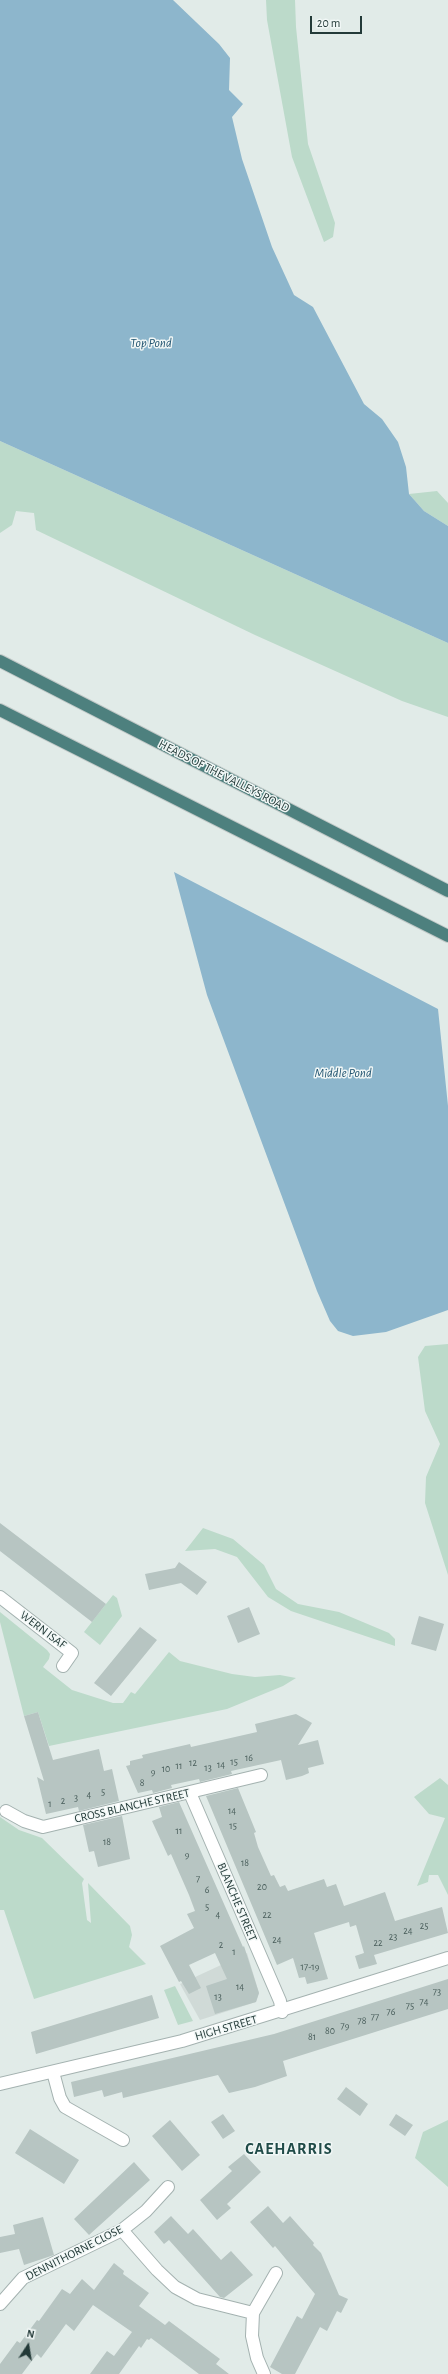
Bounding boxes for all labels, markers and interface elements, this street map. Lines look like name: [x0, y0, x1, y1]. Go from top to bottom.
scale bar: [312, 8, 364, 34]
text: 20 m: [317, 17, 340, 29]
water label: Top Pond: [130, 335, 172, 351]
street label: HEADS OF THE VALLEYS ROAD: [156, 737, 292, 815]
water label: Middle Pond: [314, 1065, 372, 1081]
street label: WERN ISAF: [17, 1608, 69, 1652]
house number: 16: [245, 1752, 253, 1764]
house number: 15: [230, 1756, 238, 1768]
house number: 12: [189, 1757, 197, 1769]
house number: 14: [217, 1759, 225, 1771]
house number: 11: [176, 1760, 182, 1772]
house number: 13: [204, 1762, 212, 1774]
house number: 10: [162, 1763, 170, 1775]
house number: 9: [151, 1766, 155, 1778]
house number: 8: [140, 1777, 144, 1789]
street label: CROSS BLANCHE STREET: [73, 1786, 191, 1826]
house number: 5: [101, 1786, 105, 1798]
house number: 4: [87, 1789, 91, 1801]
house number: 3: [74, 1792, 78, 1804]
house number: 2: [61, 1795, 65, 1807]
house number: 1: [48, 1798, 52, 1810]
house number: 14: [228, 1805, 236, 1817]
house number: 15: [229, 1820, 237, 1832]
house number: 11: [176, 1825, 182, 1837]
house number: 18: [103, 1836, 111, 1848]
house number: 9: [185, 1849, 189, 1861]
house number: 18: [241, 1857, 249, 1869]
street label: BLANCHE STREET: [214, 1861, 260, 1943]
house number: 7: [196, 1873, 200, 1885]
house number: 20: [257, 1881, 267, 1893]
house number: 6: [205, 1884, 209, 1896]
house number: 5: [205, 1901, 209, 1913]
house number: 4: [216, 1909, 220, 1921]
house number: 22: [262, 1909, 272, 1921]
house number: 25: [420, 1920, 428, 1932]
house number: 24: [403, 1925, 413, 1937]
house number: 23: [389, 1931, 397, 1943]
house number: 24: [272, 1934, 282, 1946]
house number: 22: [373, 1937, 383, 1949]
house number: 2: [219, 1939, 223, 1951]
house number: 1: [232, 1946, 236, 1958]
house number: 17-19: [301, 1961, 319, 1973]
house number: 14: [236, 1981, 244, 1993]
house number: 73: [433, 1986, 441, 1998]
house number: 13: [214, 1991, 222, 2003]
house number: 74: [420, 1996, 428, 2008]
house number: 75: [406, 2000, 414, 2012]
house number: 76: [387, 2006, 395, 2018]
house number: 77: [371, 2011, 379, 2023]
street label: HIGH STREET: [193, 2012, 259, 2044]
house number: 78: [358, 2015, 366, 2027]
house number: 79: [341, 2020, 349, 2032]
house number: 80: [325, 2025, 335, 2037]
house number: 81: [308, 2031, 316, 2043]
district label: CAEHARRIS: [245, 2139, 333, 2159]
street label: DENNITHORNE CLOSE: [23, 2222, 125, 2284]
north arrow: [8, 2326, 48, 2366]
text: N: [26, 2328, 35, 2340]

